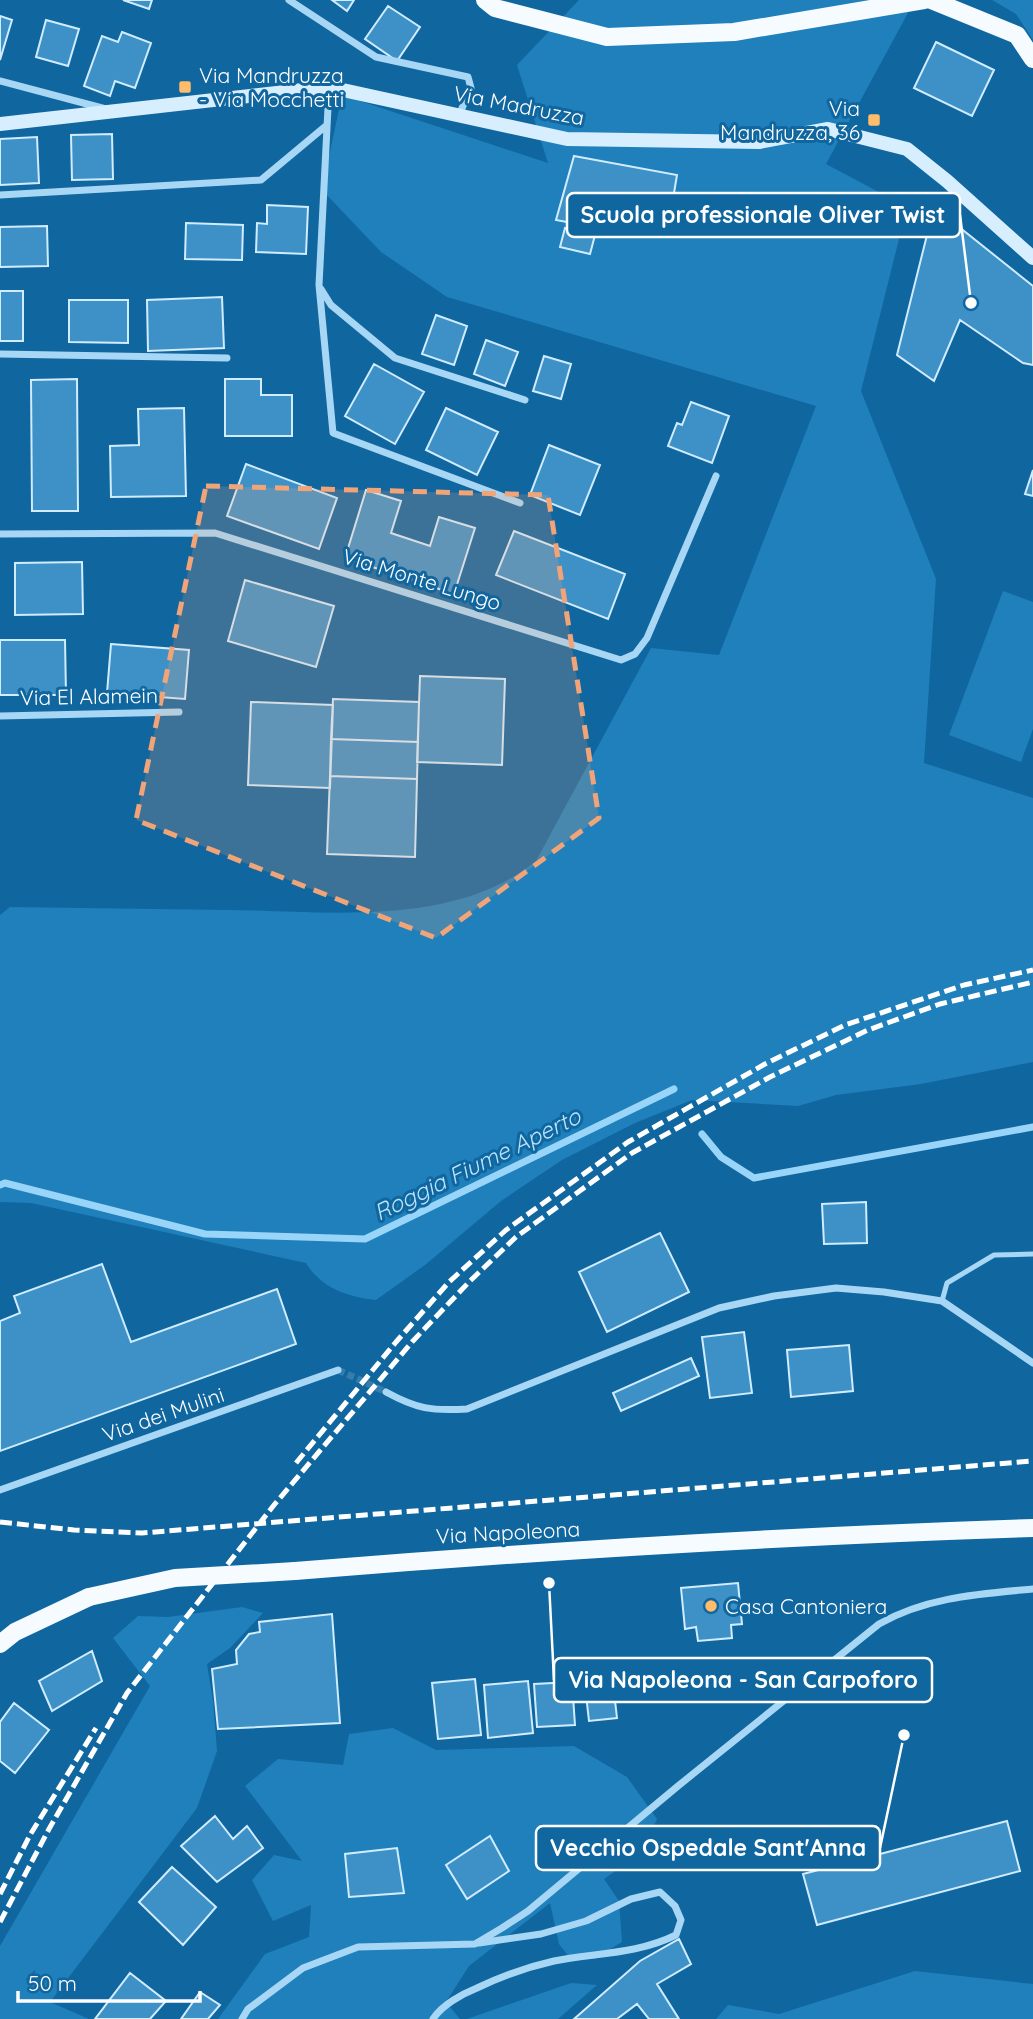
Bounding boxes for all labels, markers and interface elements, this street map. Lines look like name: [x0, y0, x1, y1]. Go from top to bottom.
place label: Via Mandruzza - Via Mocchetti: [199, 62, 344, 112]
marker: Via Mandruzza - Via Mocchetti: [177, 79, 193, 95]
street label: Via Madruzza: [451, 80, 587, 130]
place label: Via Mandruzza, 36: [720, 95, 860, 145]
marker: Via Mandruzza, 36: [866, 112, 882, 128]
callout: Scuola professionale Oliver Twist: [567, 193, 960, 237]
text: Scuola professionale Oliver Twist: [580, 200, 946, 229]
street label: Via Monte Lungo: [340, 543, 504, 615]
street label: Via El Alamein: [20, 682, 158, 710]
water label: Roggia Fiume Aperto: [369, 1101, 586, 1227]
street label: Via dei Mulini: [99, 1381, 227, 1447]
street label: Via Napoleona: [435, 1515, 581, 1549]
place label: Casa Cantoniera: [725, 1593, 887, 1619]
marker: Casa Cantoniera: [703, 1598, 719, 1614]
callout: Via Napoleona - San Carpoforo: [554, 1658, 932, 1702]
text: Via Napoleona - San Carpoforo: [568, 1665, 918, 1694]
callout: Vecchio Ospedale Sant'Anna: [536, 1826, 880, 1870]
text: Vecchio Ospedale Sant'Anna: [550, 1833, 866, 1862]
scale bar: [18, 1960, 200, 2004]
text: 50 m: [28, 1970, 77, 1996]

